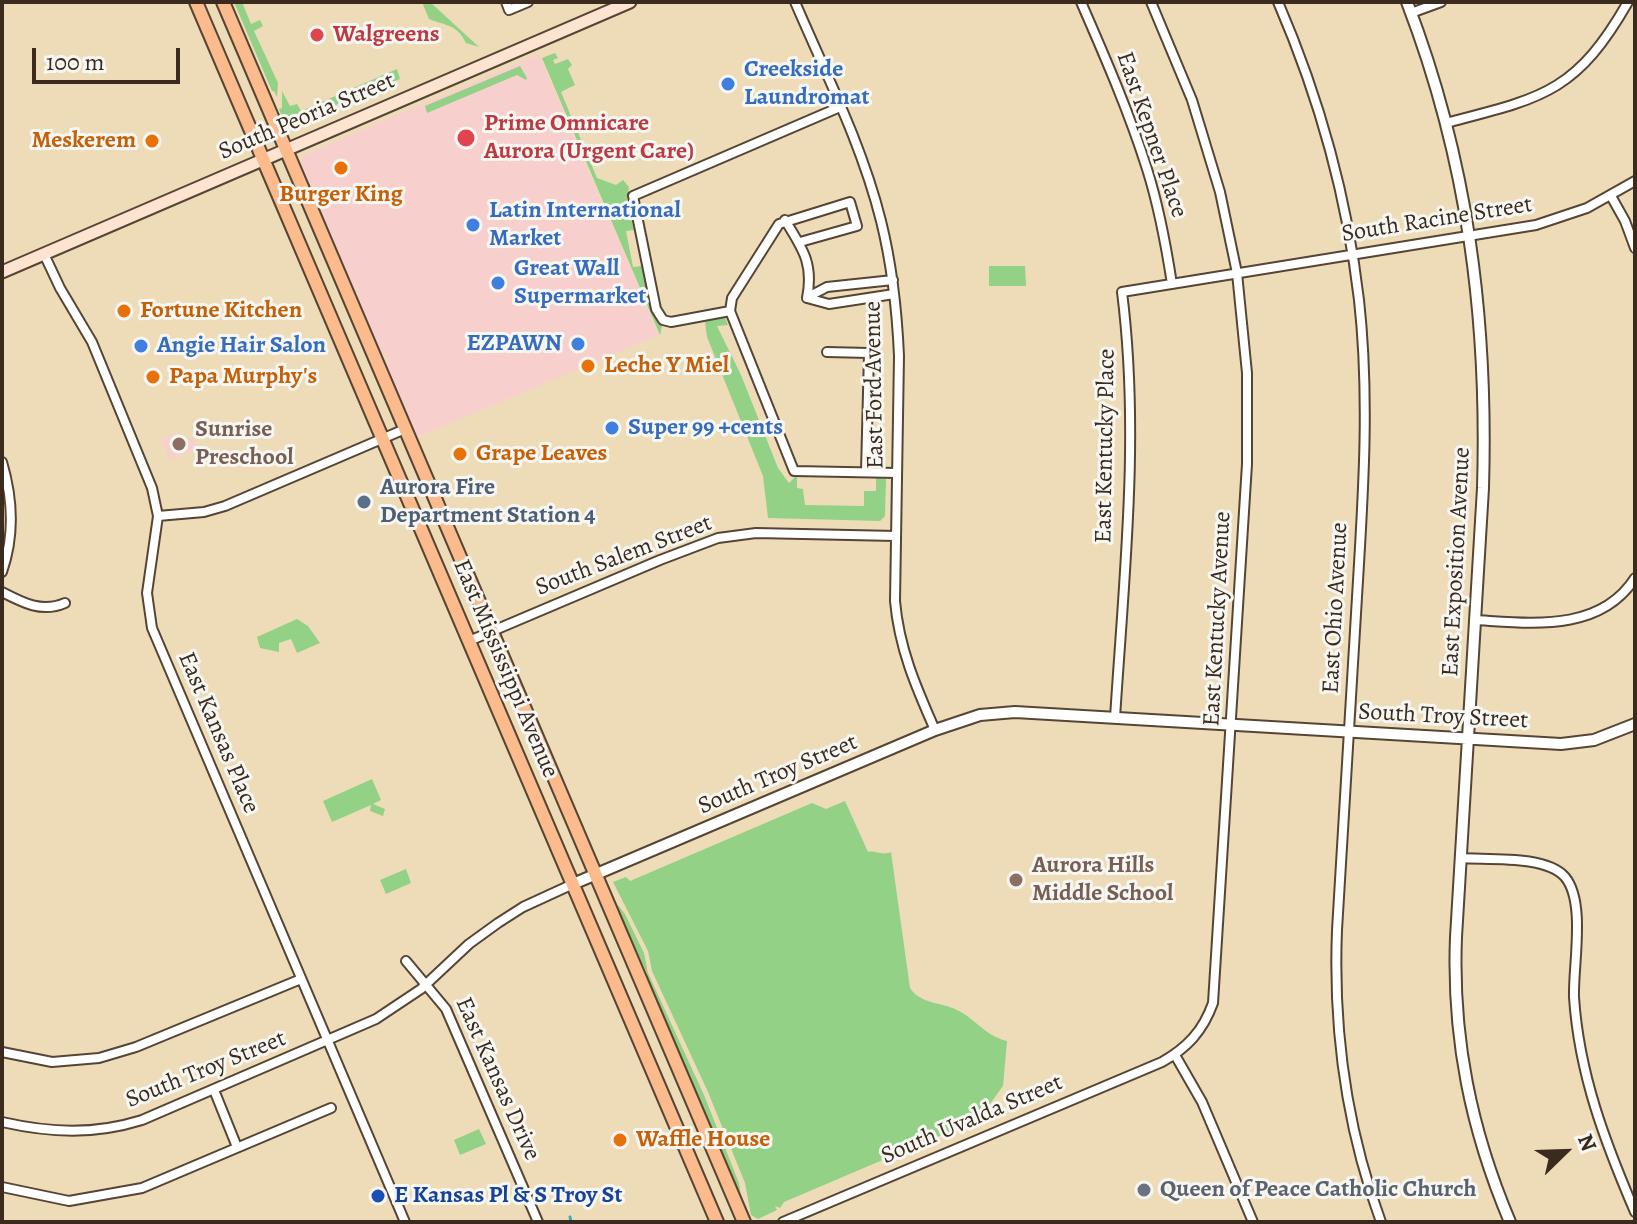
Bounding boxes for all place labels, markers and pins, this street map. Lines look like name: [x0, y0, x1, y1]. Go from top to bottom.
place label: Walgreens: [333, 21, 440, 49]
marker: Walgreens: [308, 26, 326, 44]
place label: Creekside Laundromat: [744, 56, 869, 112]
marker: Creekside Laundromat: [719, 75, 737, 93]
place label: Prime Omnicare Aurora (Urgent Care): [484, 110, 694, 166]
place label: Meskerem: [31, 127, 136, 155]
marker: Prime Omnicare Aurora (Urgent Care): [455, 127, 477, 149]
marker: Meskerem: [143, 132, 161, 150]
marker: Burger King: [332, 159, 350, 177]
place label: Burger King: [279, 181, 403, 209]
place label: Latin International Market: [489, 197, 681, 253]
marker: Latin International Market: [464, 216, 482, 234]
place label: Great Wall Supermarket: [514, 255, 646, 311]
marker: Great Wall Supermarket: [489, 274, 507, 292]
place label: Fortune Kitchen: [140, 297, 302, 325]
marker: Fortune Kitchen: [115, 302, 133, 320]
place label: EZPAWN: [466, 330, 562, 358]
place label: Angie Hair Salon: [157, 332, 326, 360]
marker: EZPAWN: [569, 335, 587, 353]
marker: Angie Hair Salon: [132, 337, 150, 355]
place label: Leche Y Miel: [604, 352, 729, 380]
marker: Leche Y Miel: [579, 357, 597, 375]
place label: Papa Murphy's: [169, 363, 317, 391]
marker: Papa Murphy's: [144, 368, 162, 386]
place label: Super 99 +cents: [628, 414, 783, 442]
place label: Sunrise Preschool: [195, 416, 294, 472]
marker: Super 99 +cents: [603, 419, 621, 437]
marker: Sunrise Preschool: [170, 435, 188, 453]
place label: Grape Leaves: [476, 440, 607, 468]
marker: Grape Leaves: [451, 445, 469, 463]
place label: Aurora Fire Department Station 4: [380, 474, 596, 530]
marker: Aurora Fire Department Station 4: [355, 493, 373, 511]
place label: Aurora Hills Middle School: [1032, 852, 1173, 908]
marker: Aurora Hills Middle School: [1007, 871, 1025, 889]
place label: Waffle House: [636, 1126, 770, 1154]
marker: Waffle House: [611, 1131, 629, 1149]
place label: Queen of Peace Catholic Church: [1160, 1176, 1476, 1204]
marker: Queen of Peace Catholic Church: [1135, 1181, 1153, 1199]
place label: E Kansas Pl & S Troy St: [394, 1182, 622, 1210]
marker: E Kansas Pl & S Troy St: [369, 1187, 387, 1205]

